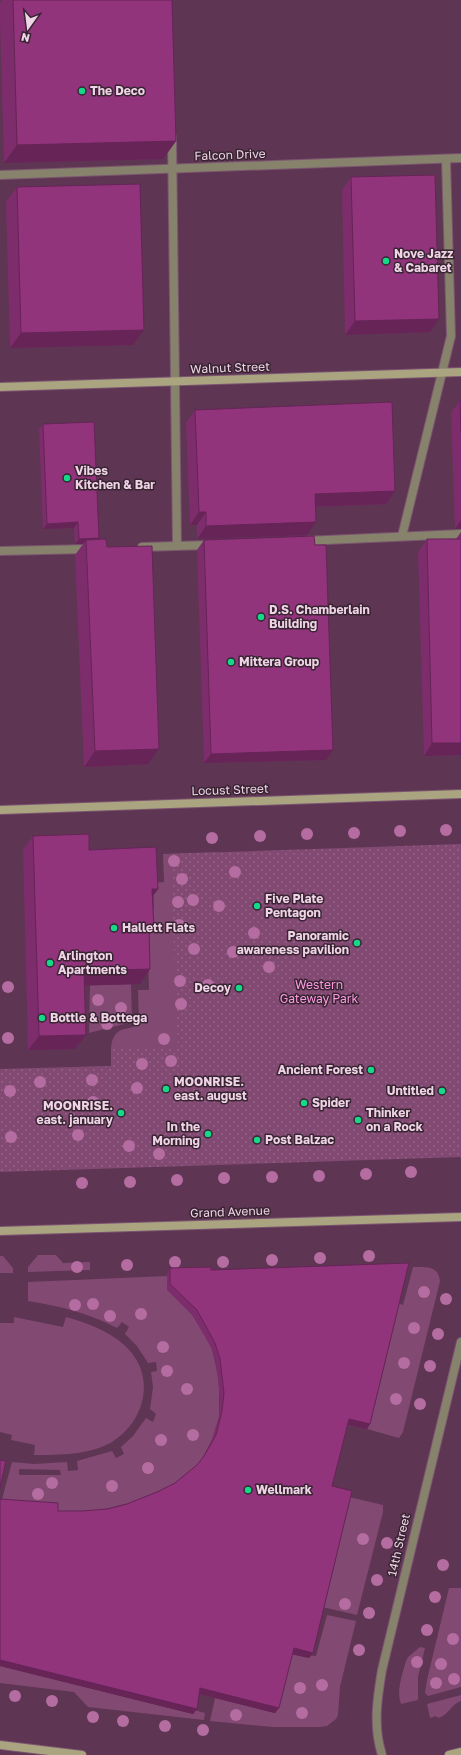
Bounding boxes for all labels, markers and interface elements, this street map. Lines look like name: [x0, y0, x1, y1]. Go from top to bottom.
north arrow: [8, 8, 48, 48]
text: N: [20, 31, 31, 46]
place label: The Deco: [90, 83, 145, 98]
marker: The Deco: [77, 86, 87, 96]
street label: Falcon Drive: [194, 146, 266, 163]
place label: Nove Jazz & Cabaret: [394, 246, 453, 275]
marker: Nove Jazz & Cabaret: [381, 256, 391, 266]
street label: Walnut Street: [190, 359, 270, 376]
place label: Vibes Kitchen & Bar: [75, 463, 155, 492]
marker: Vibes Kitchen & Bar: [62, 473, 72, 483]
place label: D.S. Chamberlain Building: [269, 602, 370, 631]
marker: D.S. Chamberlain Building: [256, 612, 266, 622]
place label: Mittera Group: [239, 654, 320, 669]
marker: Mittera Group: [226, 657, 236, 667]
street label: Locust Street: [191, 781, 269, 798]
place label: Five Plate Pentagon: [265, 891, 323, 920]
marker: Five Plate Pentagon: [252, 901, 262, 911]
place label: Hallett Flats: [122, 920, 195, 935]
marker: Hallett Flats: [109, 923, 119, 933]
place label: Panoramic awareness pavilion: [237, 928, 349, 957]
marker: Panoramic awareness pavilion: [352, 938, 362, 948]
place label: Arlington Apartments: [58, 948, 127, 977]
marker: Arlington Apartments: [45, 958, 55, 968]
park label: Western Gateway Park: [280, 977, 358, 1006]
place label: Decoy: [194, 980, 232, 995]
marker: Decoy: [234, 983, 244, 993]
place label: Bottle & Bottega: [50, 1010, 147, 1025]
marker: Bottle & Bottega: [37, 1013, 47, 1023]
place label: Ancient Forest: [278, 1062, 363, 1077]
marker: Ancient Forest: [366, 1065, 376, 1075]
place label: MOONRISE. east. august: [174, 1074, 247, 1103]
place label: Untitled: [387, 1083, 434, 1098]
marker: MOONRISE. east. august: [161, 1084, 171, 1094]
marker: Untitled: [437, 1086, 447, 1096]
place label: Spider: [312, 1095, 350, 1110]
place label: MOONRISE. east. january: [37, 1098, 114, 1127]
marker: Spider: [299, 1098, 309, 1108]
place label: Thinker on a Rock: [366, 1105, 423, 1134]
marker: MOONRISE. east. january: [116, 1108, 126, 1118]
marker: Thinker on a Rock: [353, 1115, 363, 1125]
place label: In the Morning: [152, 1119, 200, 1148]
marker: In the Morning: [203, 1129, 213, 1139]
place label: Post Balzac: [265, 1132, 334, 1147]
marker: Post Balzac: [252, 1135, 262, 1145]
street label: Grand Avenue: [190, 1203, 270, 1220]
place label: Wellmark: [256, 1482, 312, 1497]
marker: Wellmark: [243, 1485, 253, 1495]
street label: 14th Street: [384, 1512, 413, 1578]

